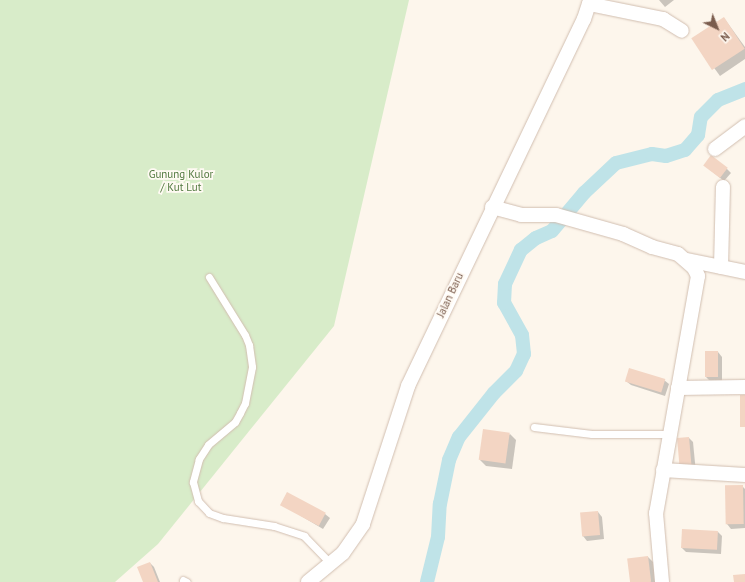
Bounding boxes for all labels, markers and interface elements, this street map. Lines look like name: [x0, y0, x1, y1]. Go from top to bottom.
north arrow: [697, 8, 737, 48]
text: N: [718, 29, 733, 44]
park label: Gunung Kulor / Kut Lut: [149, 168, 213, 194]
street label: Jalan Baru: [434, 271, 466, 319]

